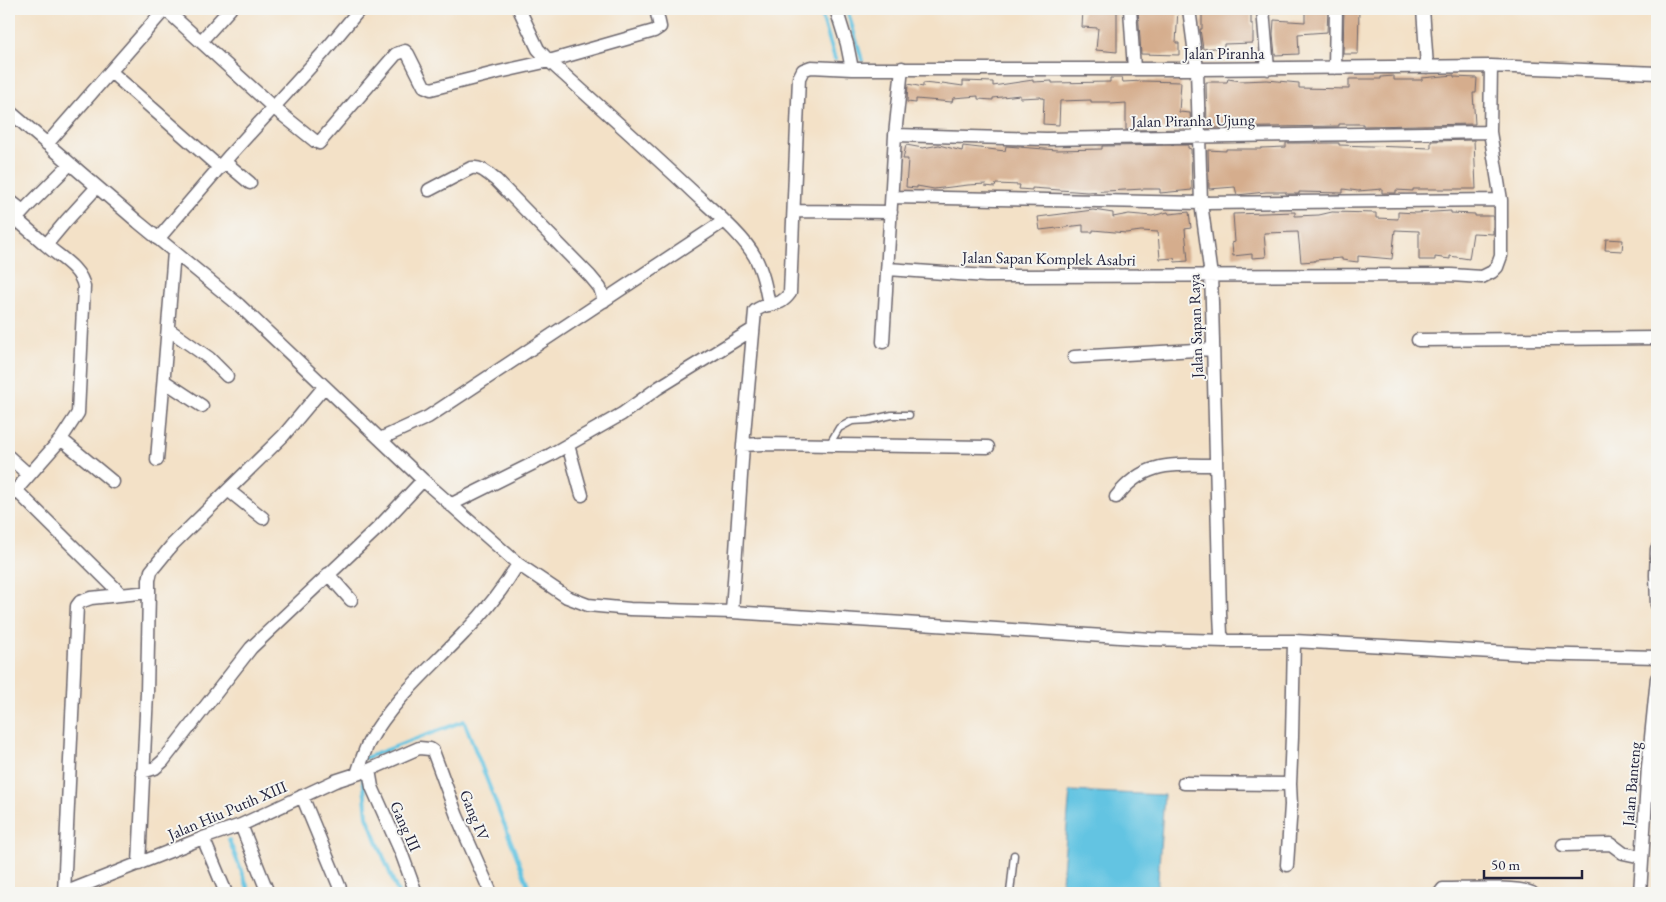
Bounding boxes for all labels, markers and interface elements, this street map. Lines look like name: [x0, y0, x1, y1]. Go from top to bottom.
street label: Jalan Piranha: [1181, 43, 1265, 64]
street label: Jalan Piranha Ujung: [1129, 109, 1256, 132]
street label: Jalan Sapan Komplek Asabri: [960, 246, 1136, 271]
street label: Jalan Sapan Raya: [1183, 273, 1208, 380]
street label: Jalan Banteng: [1617, 740, 1646, 829]
street label: Jalan Hiu Putih XIII: [163, 776, 290, 846]
street label: Gang IV: [455, 787, 494, 844]
street label: Gang III: [385, 798, 426, 855]
scale bar: [1484, 847, 1581, 879]
text: 50 m: [1491, 855, 1520, 874]

